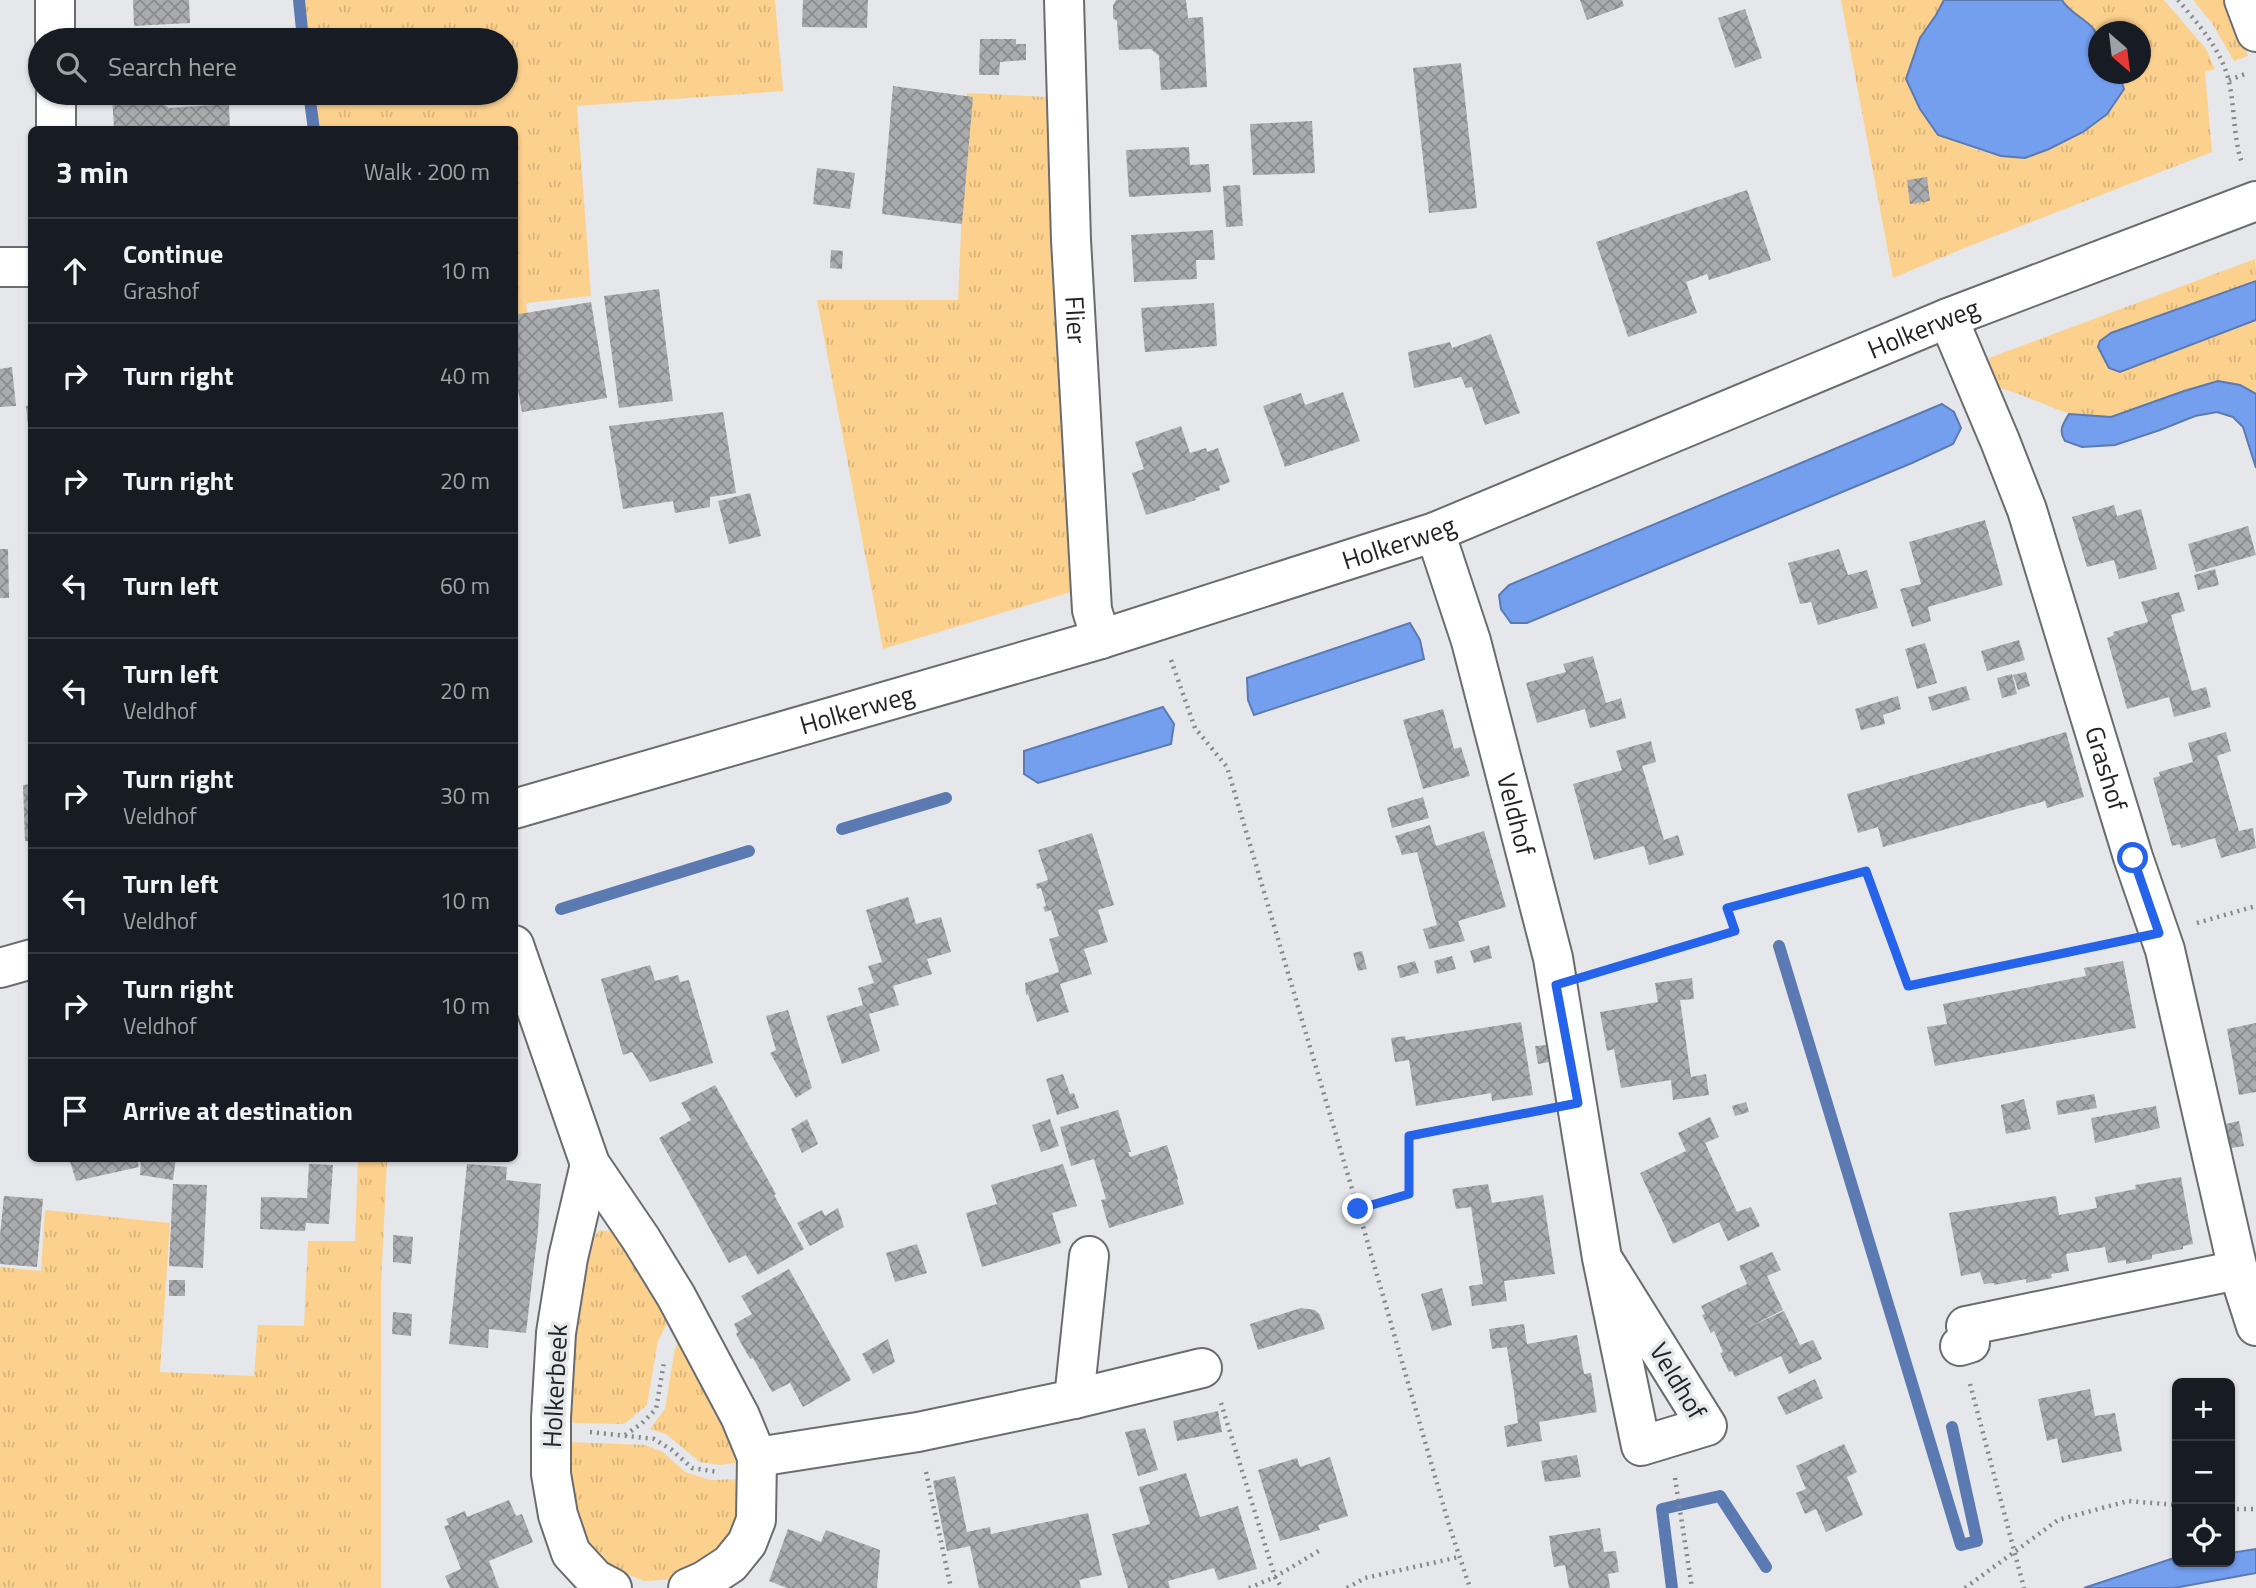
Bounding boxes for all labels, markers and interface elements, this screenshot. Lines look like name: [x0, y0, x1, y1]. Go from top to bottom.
north arrow: [2088, 21, 2151, 84]
search box: [28, 28, 518, 105]
text: Search here: [108, 47, 237, 86]
icon: search: [52, 48, 90, 86]
text: 3 min: [56, 149, 129, 195]
text: Walk · 200 m: [364, 154, 490, 189]
text: Continue: [123, 234, 223, 273]
icon: ahead: [56, 252, 94, 290]
text: 10 m: [440, 253, 490, 288]
text: Grashof: [123, 273, 199, 308]
street label: Holkerweg: [1861, 288, 1985, 368]
street label: Flier: [1055, 295, 1097, 345]
text: Turn right: [123, 356, 234, 395]
icon: right: [56, 357, 94, 395]
text: 40 m: [440, 358, 490, 393]
text: Turn right: [123, 461, 234, 500]
icon: right: [56, 462, 94, 500]
text: 20 m: [440, 463, 490, 498]
street label: Holkerweg: [1337, 505, 1462, 580]
text: Turn left: [123, 566, 218, 605]
icon: left: [56, 567, 94, 605]
text: 60 m: [440, 568, 490, 603]
text: Turn left: [123, 654, 218, 693]
icon: left: [56, 672, 94, 710]
text: 20 m: [440, 673, 490, 708]
street label: Holkerweg: [795, 674, 919, 744]
text: Veldhof: [123, 693, 197, 728]
street label: Grashof: [2075, 721, 2138, 816]
text: Turn right: [123, 759, 234, 798]
street label: Veldhof: [1487, 769, 1546, 860]
icon: right: [56, 777, 94, 815]
text: 30 m: [440, 778, 490, 813]
text: Veldhof: [123, 798, 197, 833]
route start: [2117, 842, 2148, 873]
text: Turn left: [123, 864, 218, 903]
icon: left: [56, 882, 94, 920]
text: 10 m: [440, 883, 490, 918]
text: Veldhof: [123, 903, 197, 938]
text: Turn right: [123, 969, 234, 1008]
icon: right: [56, 987, 94, 1025]
text: 10 m: [440, 988, 490, 1023]
text: Veldhof: [123, 1008, 197, 1043]
text: Arrive at destination: [123, 1091, 353, 1130]
icon: arrive: [56, 1092, 94, 1130]
route end: [1342, 1193, 1373, 1224]
street label: Holkerbeek: [532, 1323, 577, 1449]
street label: Veldhof: [1640, 1335, 1717, 1427]
map controls: [2172, 1378, 2235, 1567]
button: +: [2172, 1378, 2235, 1441]
button: −: [2172, 1441, 2235, 1504]
button: locate: [2172, 1504, 2235, 1567]

